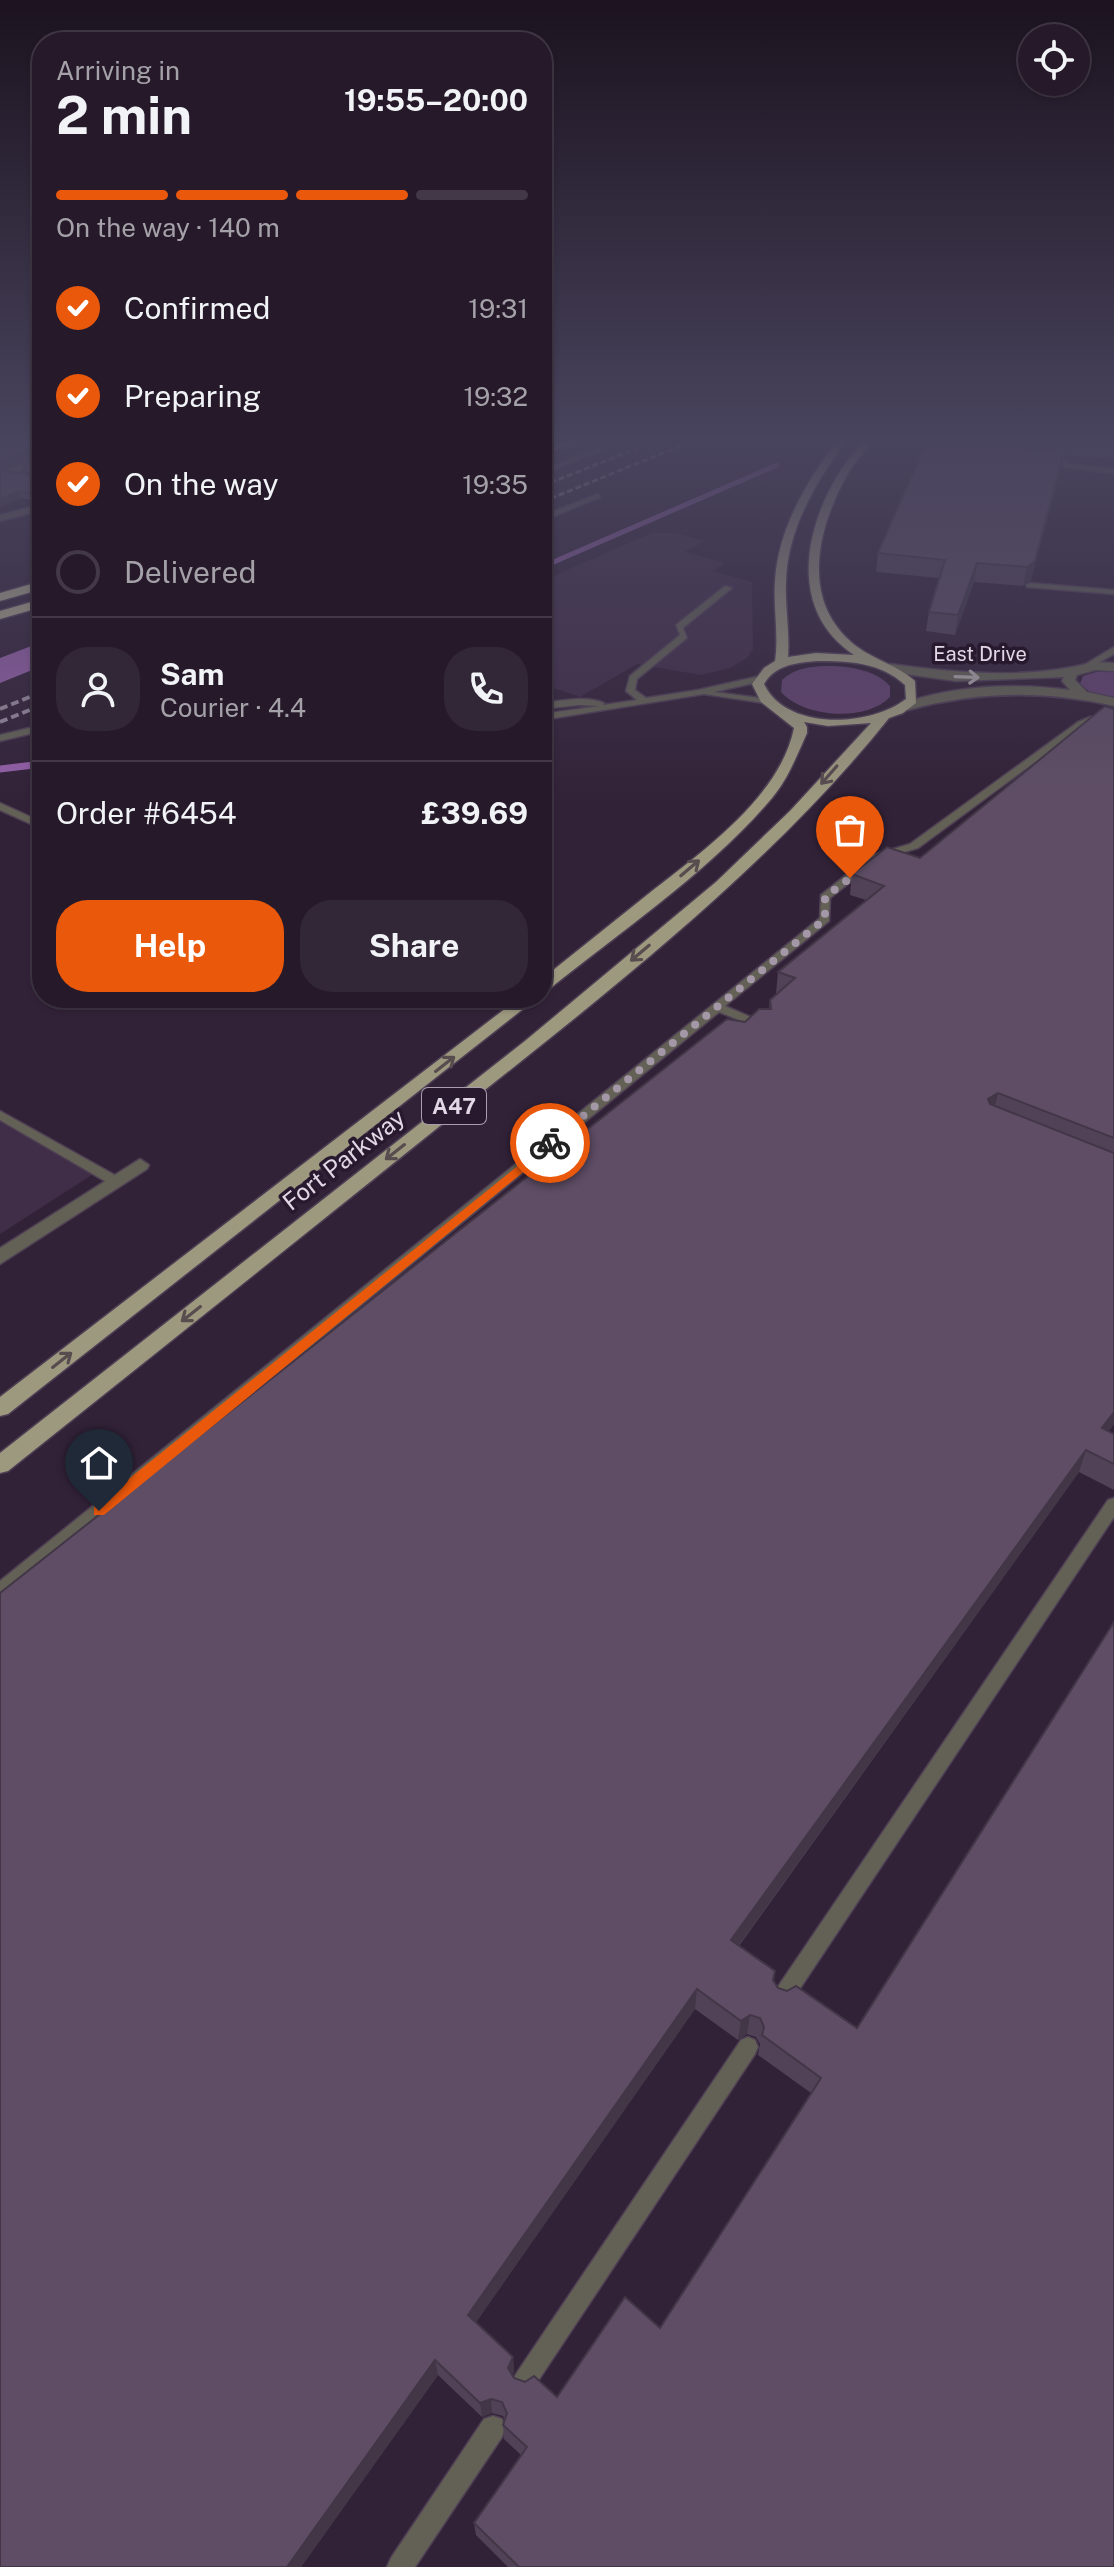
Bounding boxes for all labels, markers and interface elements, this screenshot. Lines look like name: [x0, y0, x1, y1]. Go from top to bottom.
map controls: [1018, 24, 1090, 96]
button: locate: [1018, 24, 1090, 96]
text: Arriving in: [56, 55, 180, 86]
text: 19:55–20:00: [344, 82, 528, 118]
text: 2 min: [56, 85, 192, 146]
text: On the way · 140 m: [56, 212, 280, 243]
icon: check: [56, 286, 100, 330]
text: Confirmed: [124, 290, 270, 326]
text: 19:31: [468, 293, 528, 324]
icon: check: [56, 374, 100, 418]
text: Preparing: [124, 378, 261, 414]
text: 19:32: [463, 381, 528, 412]
icon: check: [56, 462, 100, 506]
text: On the way: [124, 466, 278, 502]
text: 19:35: [462, 469, 528, 500]
text: Delivered: [124, 554, 256, 590]
street label: East Drive: [933, 642, 1027, 666]
button: person: [56, 647, 140, 731]
button: phone: [444, 647, 528, 731]
text: Sam: [160, 656, 224, 692]
one-way arrow: [953, 670, 980, 685]
text: Courier · 4.4: [160, 692, 306, 723]
one-way arrow: [820, 764, 838, 784]
text: Order #6454: [56, 795, 237, 831]
text: £39.69: [421, 795, 528, 831]
pin: [816, 796, 884, 878]
icon: bag: [828, 808, 872, 852]
one-way arrow: [679, 859, 700, 877]
button: Help: [56, 900, 284, 992]
button: Share: [300, 900, 528, 992]
one-way arrow: [630, 944, 651, 962]
one-way arrow: [434, 1055, 455, 1073]
road number: A47: [422, 1088, 486, 1124]
street label: Fort Parkway: [277, 1103, 410, 1216]
courier: [510, 1103, 590, 1183]
icon: bike: [528, 1121, 572, 1165]
one-way arrow: [385, 1144, 406, 1161]
one-way arrow: [181, 1305, 202, 1322]
one-way arrow: [51, 1352, 72, 1369]
pin: [65, 1429, 133, 1511]
icon: home: [77, 1441, 121, 1485]

